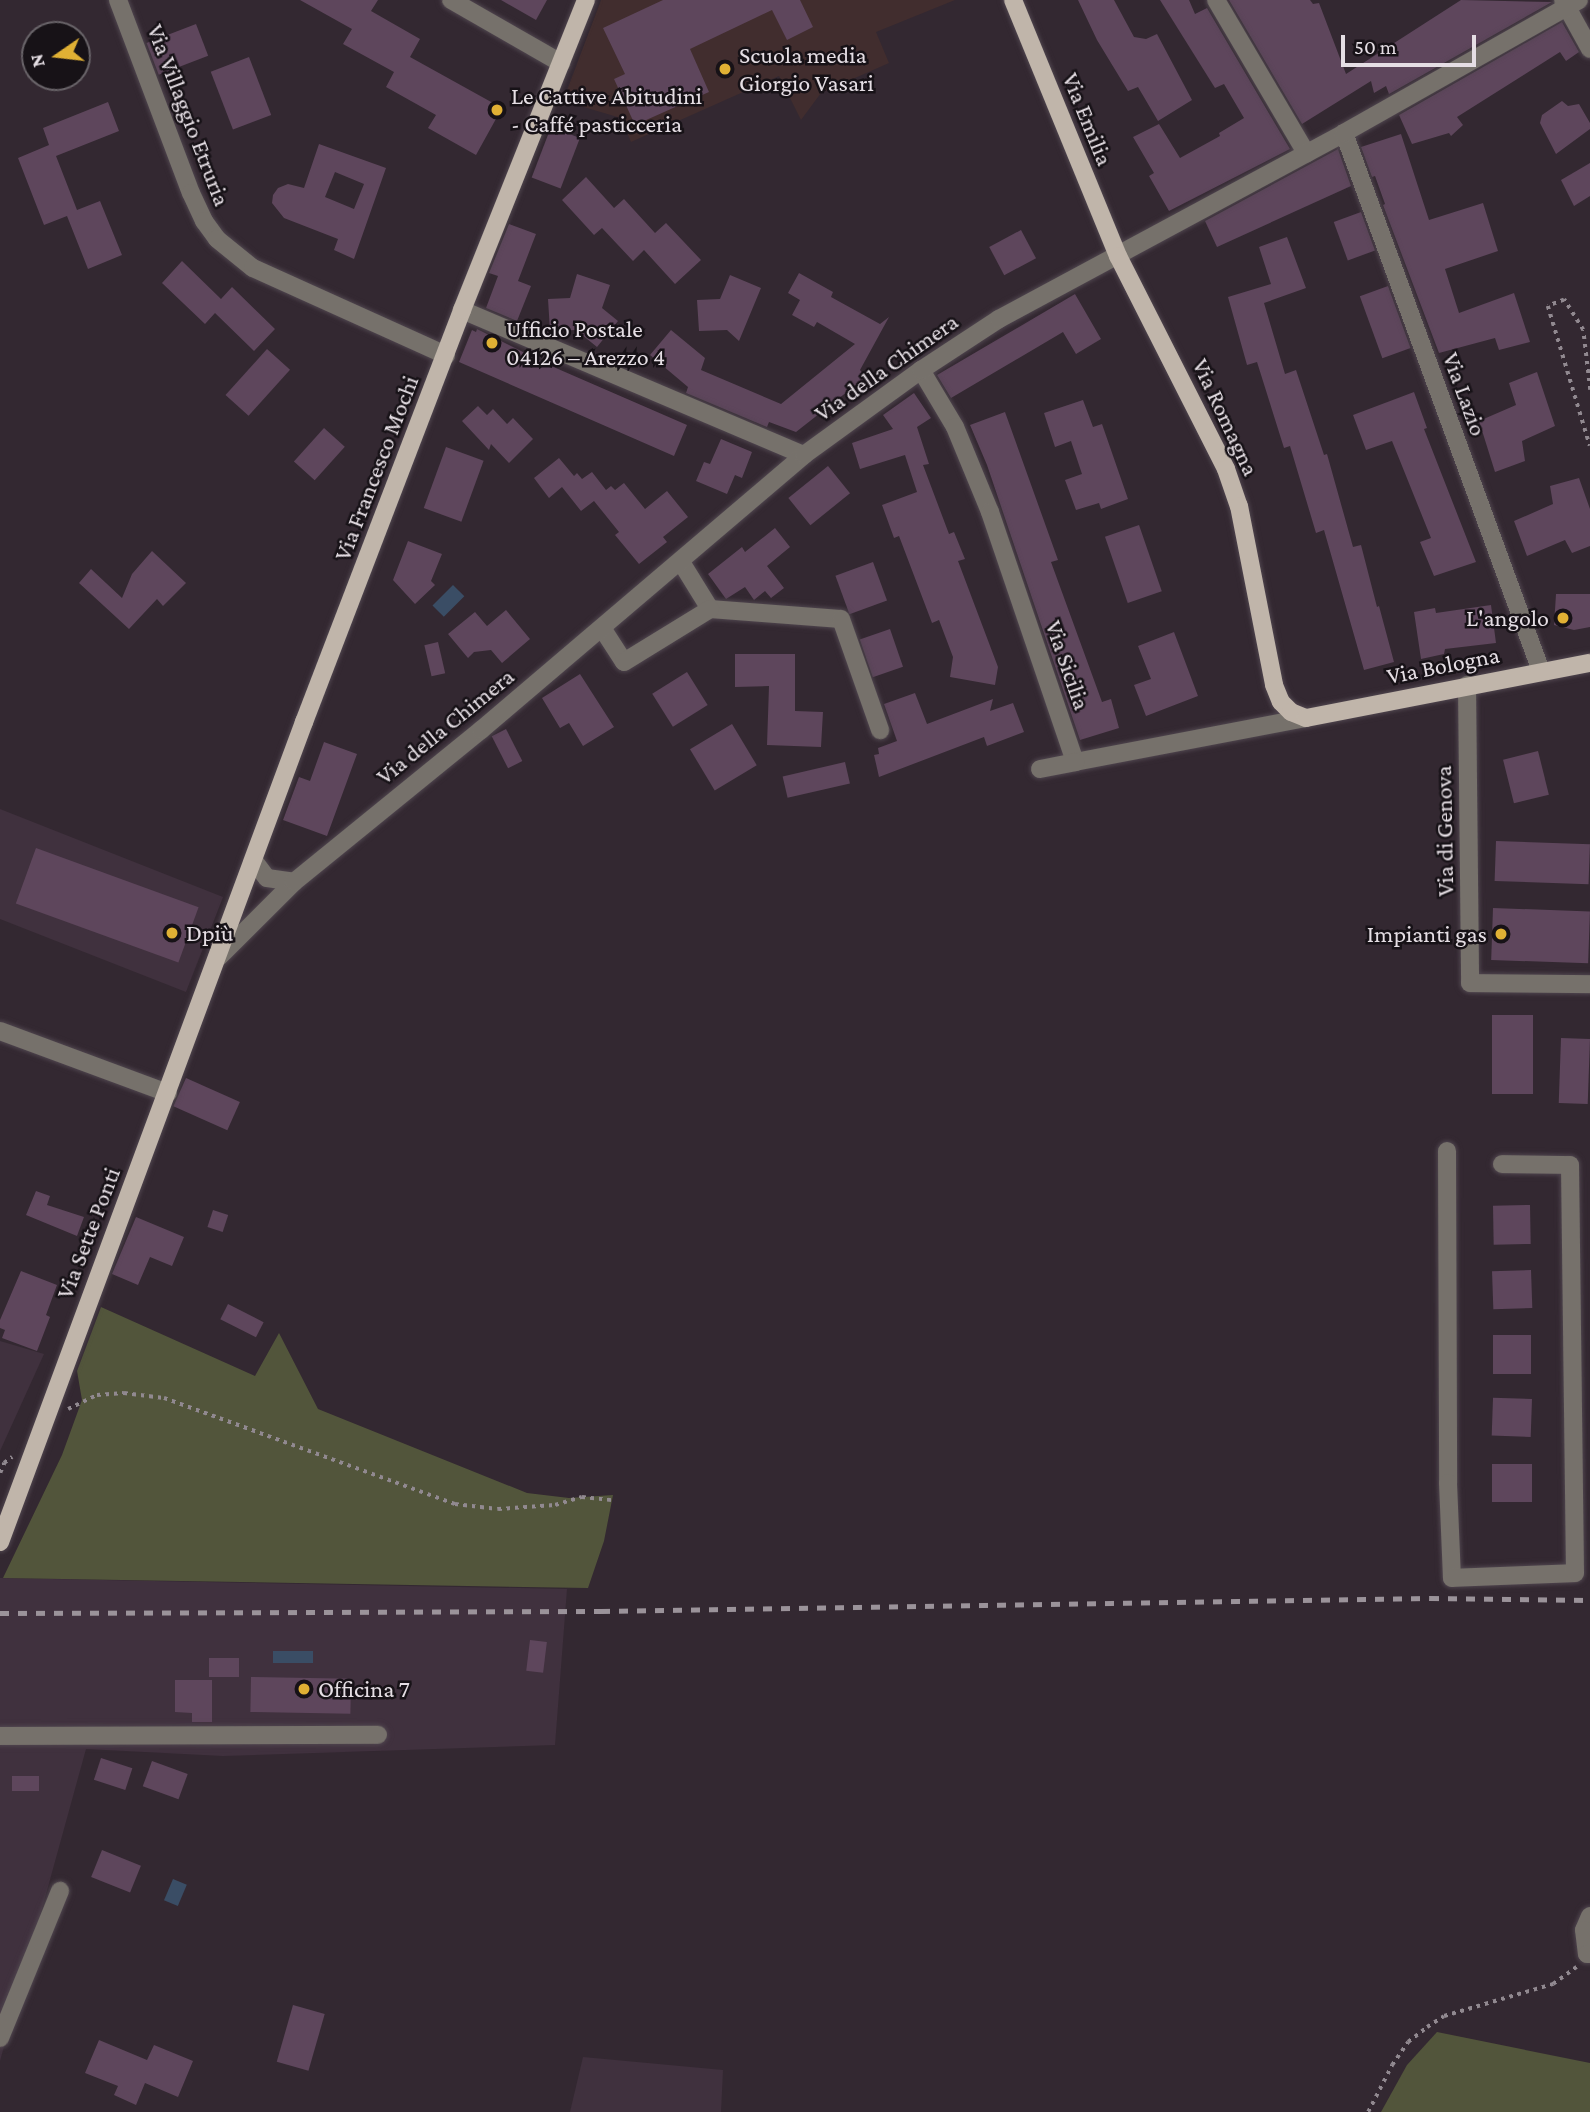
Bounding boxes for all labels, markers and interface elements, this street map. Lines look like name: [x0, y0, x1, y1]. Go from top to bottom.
street label: Via Villaggio Etruria: [141, 20, 237, 210]
north arrow: [21, 21, 91, 91]
scale bar: [1345, 21, 1480, 65]
text: 50 m: [1354, 35, 1397, 59]
place label: Scuola media Giorgio Vasari: [739, 41, 874, 97]
text: N: [25, 52, 49, 70]
marker: Scuola media Giorgio Vasari: [717, 61, 733, 77]
street label: Via Emilia: [1056, 68, 1120, 170]
place label: Le Cattive Abitudini - Caffé pasticceria: [511, 82, 702, 138]
marker: Le Cattive Abitudini - Caffé pasticceria: [489, 102, 505, 118]
street label: Via della Chimera: [809, 307, 963, 427]
place label: Ufficio Postale 04126 – Arezzo 4: [506, 315, 665, 371]
marker: Ufficio Postale 04126 – Arezzo 4: [484, 335, 500, 351]
street label: Via Lazio: [1437, 348, 1493, 440]
street label: Via Romagna: [1186, 354, 1266, 480]
street label: Via Francesco Mochi: [327, 371, 425, 565]
place label: L'angolo: [1466, 604, 1549, 632]
marker: L'angolo: [1555, 610, 1571, 626]
street label: Via Sicilia: [1039, 617, 1097, 713]
street label: Via Bologna: [1384, 640, 1502, 690]
street label: Via della Chimera: [370, 662, 520, 790]
street label: Via di Genova: [1428, 765, 1460, 897]
place label: Dpiù: [186, 919, 234, 947]
place label: Impianti gas: [1367, 920, 1487, 948]
marker: Dpiù: [164, 925, 180, 941]
marker: Impianti gas: [1493, 926, 1509, 942]
street label: Via Sette Ponti: [50, 1163, 126, 1303]
place label: Officina 7: [318, 1675, 410, 1703]
marker: Officina 7: [296, 1681, 312, 1697]

